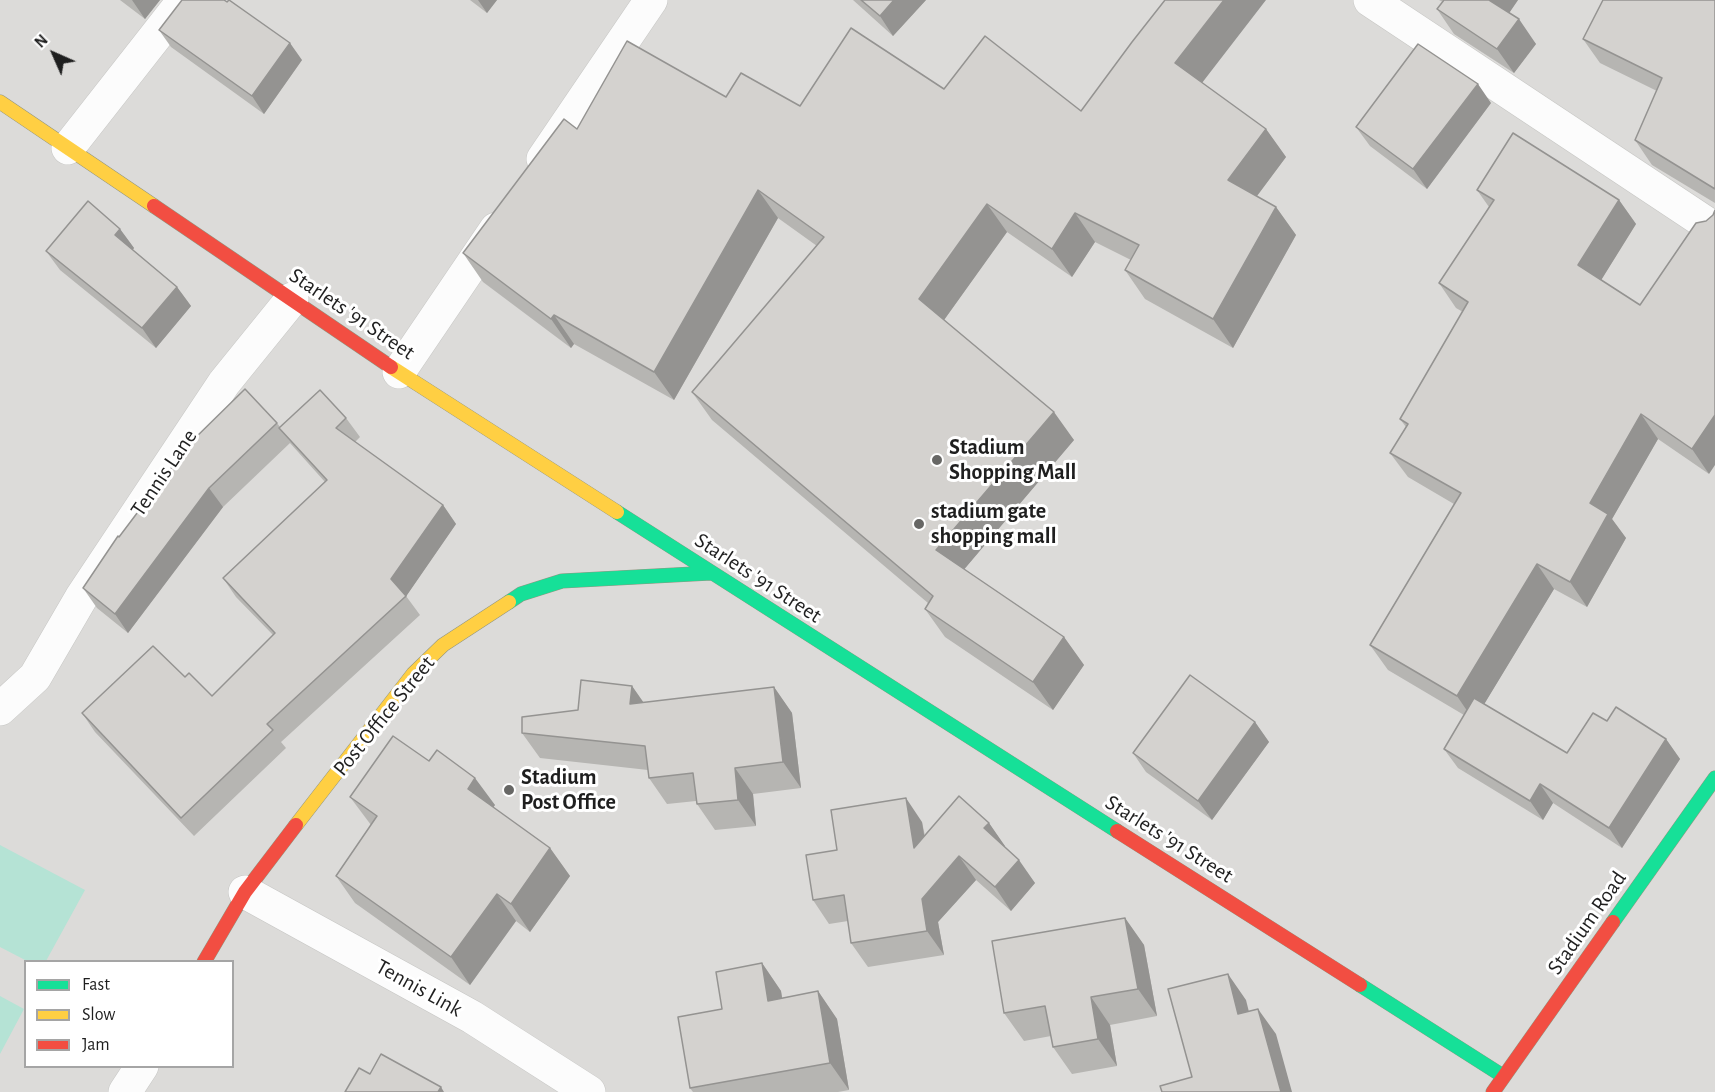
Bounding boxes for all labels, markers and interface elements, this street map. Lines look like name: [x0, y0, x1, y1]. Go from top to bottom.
north arrow: [24, 24, 84, 84]
text: N: [32, 32, 51, 51]
street label: Starlets '91 Street: [284, 262, 420, 366]
street label: Tennis Lane: [125, 424, 203, 522]
place label: Stadium Shopping Mall: [949, 434, 1076, 486]
marker: Stadium Shopping Mall: [930, 453, 944, 467]
place label: stadium gate shopping mall: [931, 498, 1056, 550]
marker: stadium gate shopping mall: [912, 517, 926, 531]
street label: Starlets '91 Street: [690, 527, 826, 629]
street label: Post Office Street: [327, 651, 441, 781]
place label: Stadium Post Office: [521, 764, 616, 816]
marker: Stadium Post Office: [502, 783, 516, 797]
street label: Starlets '91 Street: [1100, 789, 1238, 889]
street label: Stadium Road: [1542, 866, 1632, 980]
street label: Tennis Link: [371, 953, 467, 1023]
legend: [24, 960, 234, 1068]
text: Fast: [82, 976, 110, 994]
text: Slow: [82, 1006, 115, 1024]
text: Jam: [82, 1036, 110, 1054]

